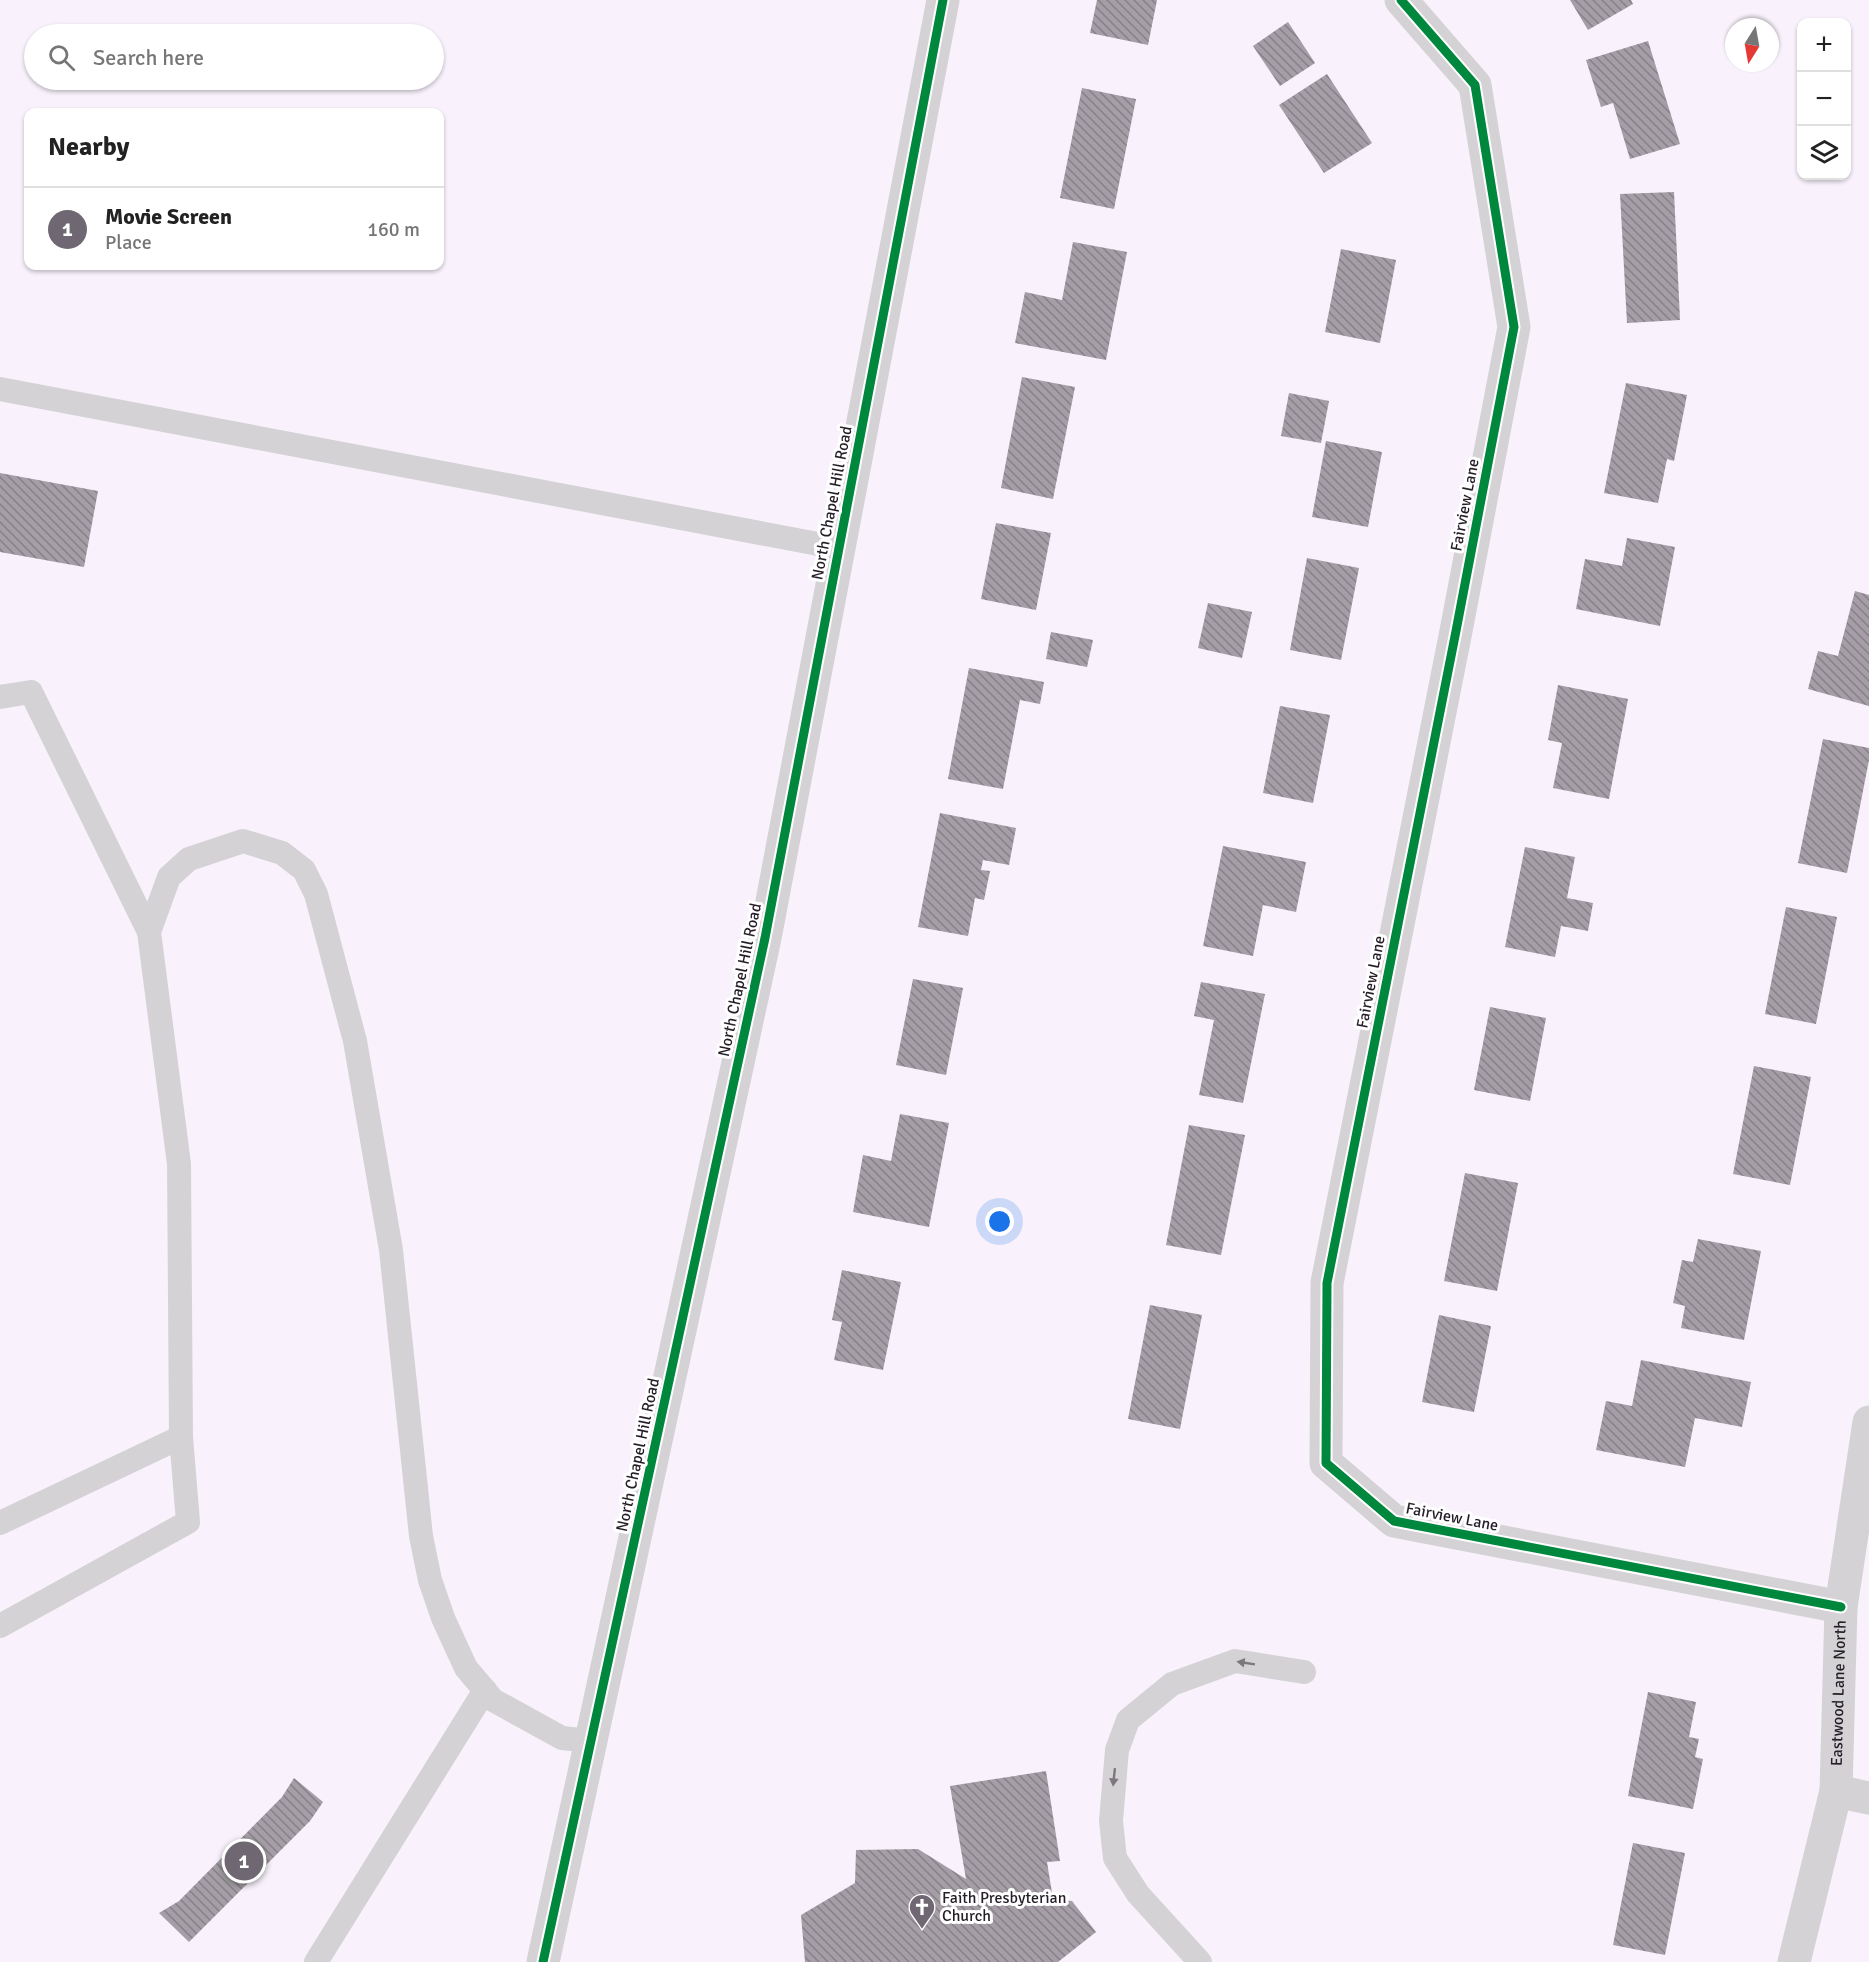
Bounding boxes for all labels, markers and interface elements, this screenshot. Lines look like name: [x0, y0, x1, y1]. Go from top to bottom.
north arrow: [1725, 18, 1779, 72]
map controls: [1797, 18, 1851, 180]
button: +: [1797, 18, 1851, 72]
search box: [24, 24, 444, 90]
icon: search: [45, 41, 78, 74]
text: Search here: [93, 44, 204, 71]
button: −: [1797, 72, 1851, 126]
button: layers: [1797, 126, 1851, 180]
text: Nearby: [48, 131, 129, 163]
text: Movie Screen: [105, 203, 232, 230]
text: 1: [62, 217, 73, 242]
text: 160 m: [367, 217, 420, 242]
text: Place: [105, 230, 152, 255]
street label: North Chapel Hill Road: [807, 424, 857, 582]
street label: Fairview Lane: [1446, 457, 1484, 553]
street label: North Chapel Hill Road: [714, 901, 766, 1059]
street label: Fairview Lane: [1352, 934, 1390, 1030]
your location: [985, 1207, 1014, 1236]
street label: North Chapel Hill Road: [612, 1376, 664, 1534]
street label: Fairview Lane: [1404, 1498, 1500, 1536]
street label: Eastwood Lane North: [1827, 1620, 1851, 1766]
one-way arrow: [1237, 1658, 1256, 1667]
one-way arrow: [1109, 1767, 1118, 1786]
pin: 1: [224, 1838, 264, 1884]
place label: Faith Presbyterian Church: [942, 1888, 1066, 1926]
church icon: Faith Presbyterian Church: [907, 1892, 937, 1930]

